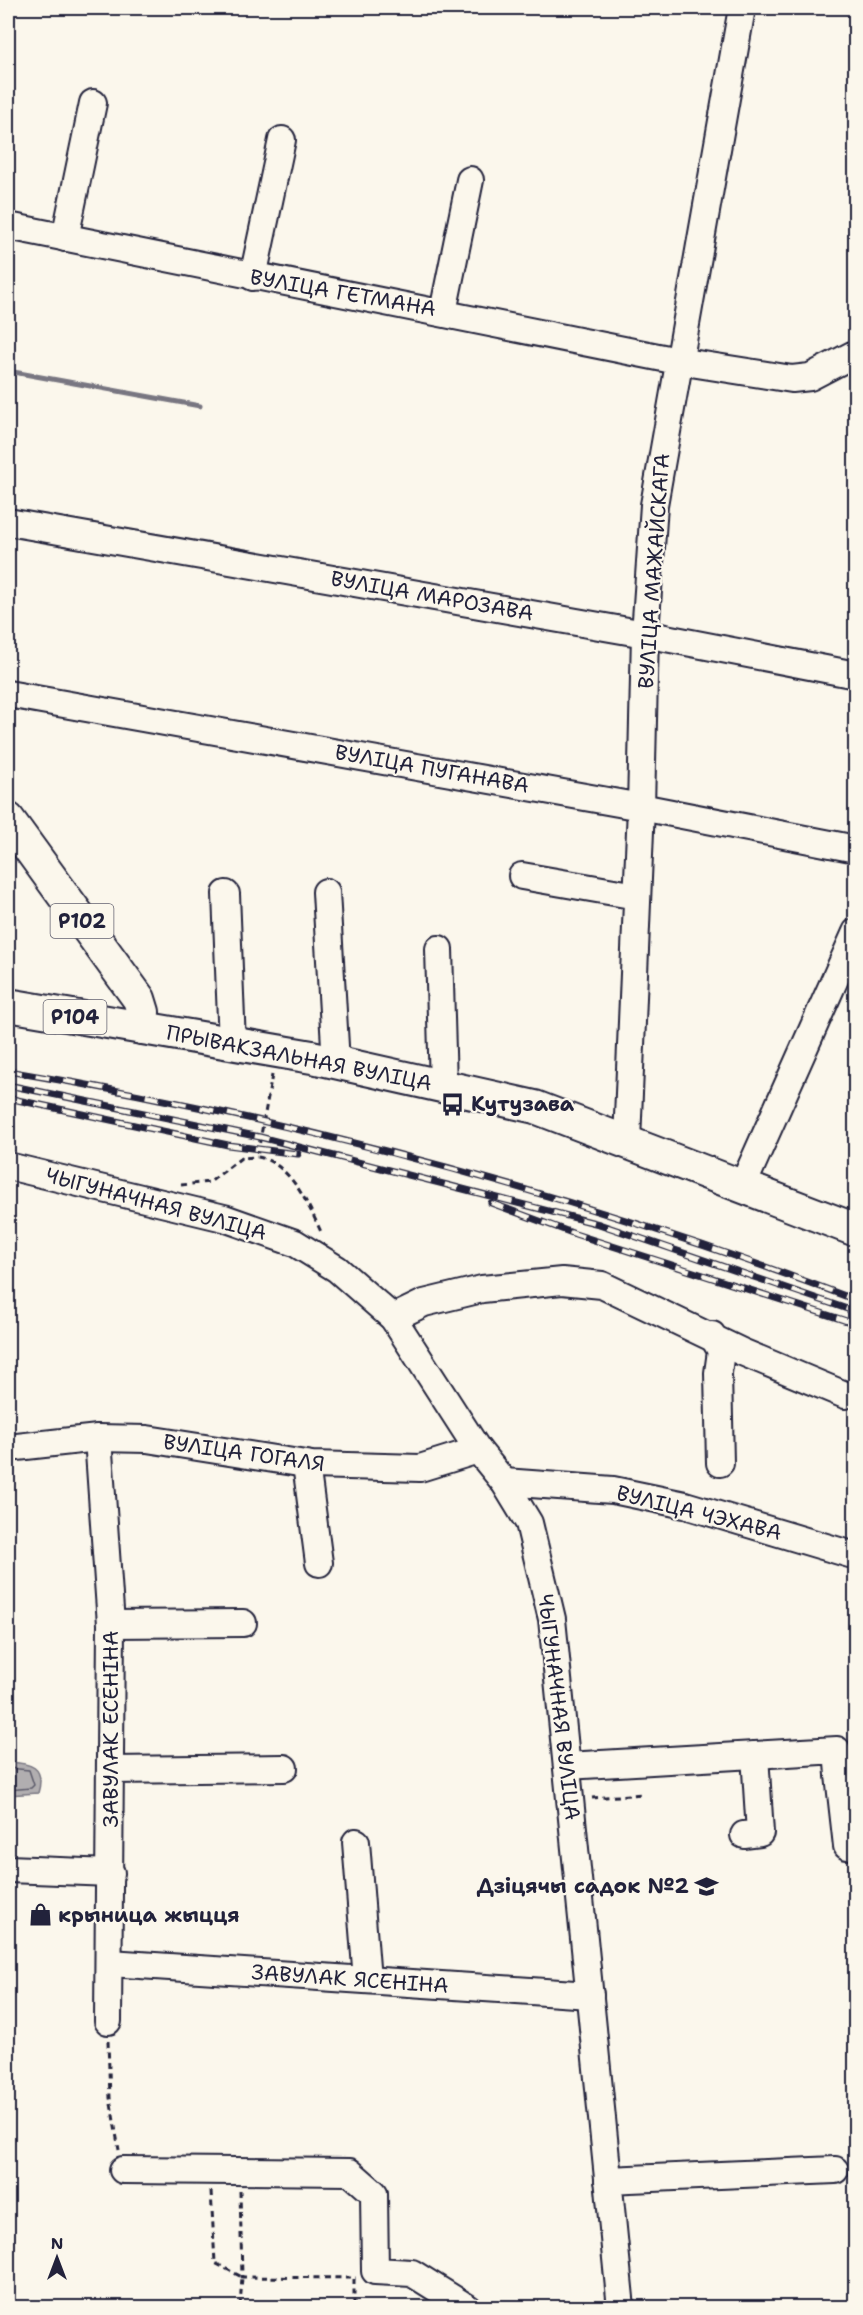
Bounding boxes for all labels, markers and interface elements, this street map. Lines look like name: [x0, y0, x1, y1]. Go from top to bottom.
street label: ВУЛІЦА ГЕТМАНА: [248, 263, 438, 323]
street label: ВУЛІЦА МАЖАЙСКАГА: [632, 452, 676, 690]
street label: ВУЛІЦА МАРОЗАВА: [328, 564, 536, 628]
street label: ВУЛІЦА ПУГАНАВА: [333, 738, 531, 800]
road number: Р102: [50, 904, 113, 938]
road number: Р104: [44, 1000, 106, 1034]
street label: ПРЫВАКЗАЛЬНАЯ ВУЛІЦА: [164, 1018, 434, 1098]
place label: Кутузава: [471, 1090, 575, 1118]
bus stop icon: Кутузава: [440, 1091, 466, 1117]
street label: ЧЫГУНАЧНАЯ ВУЛІЦА: [42, 1161, 270, 1247]
street label: ВУЛІЦА ГОГАЛЯ: [161, 1428, 327, 1478]
street label: ВУЛІЦА ЧЭХАВА: [613, 1479, 785, 1547]
street label: ЧЫГУНАЧНАЯ ВУЛІЦА: [531, 1592, 587, 1822]
street label: ЗАВУЛАК ЕСЕНІНА: [97, 1631, 125, 1827]
place label: Дзіцячы садок №2: [477, 1872, 689, 1900]
school or university icon: Дзіцячы садок №2: [694, 1873, 720, 1899]
place label: крыница жыцця: [58, 1901, 240, 1929]
shop icon: крыница жыцця: [27, 1902, 53, 1928]
street label: ЗАВУЛАК ЯСЕНІНА: [251, 1958, 449, 2000]
north arrow: [27, 2228, 87, 2288]
text: N: [51, 2233, 63, 2254]

